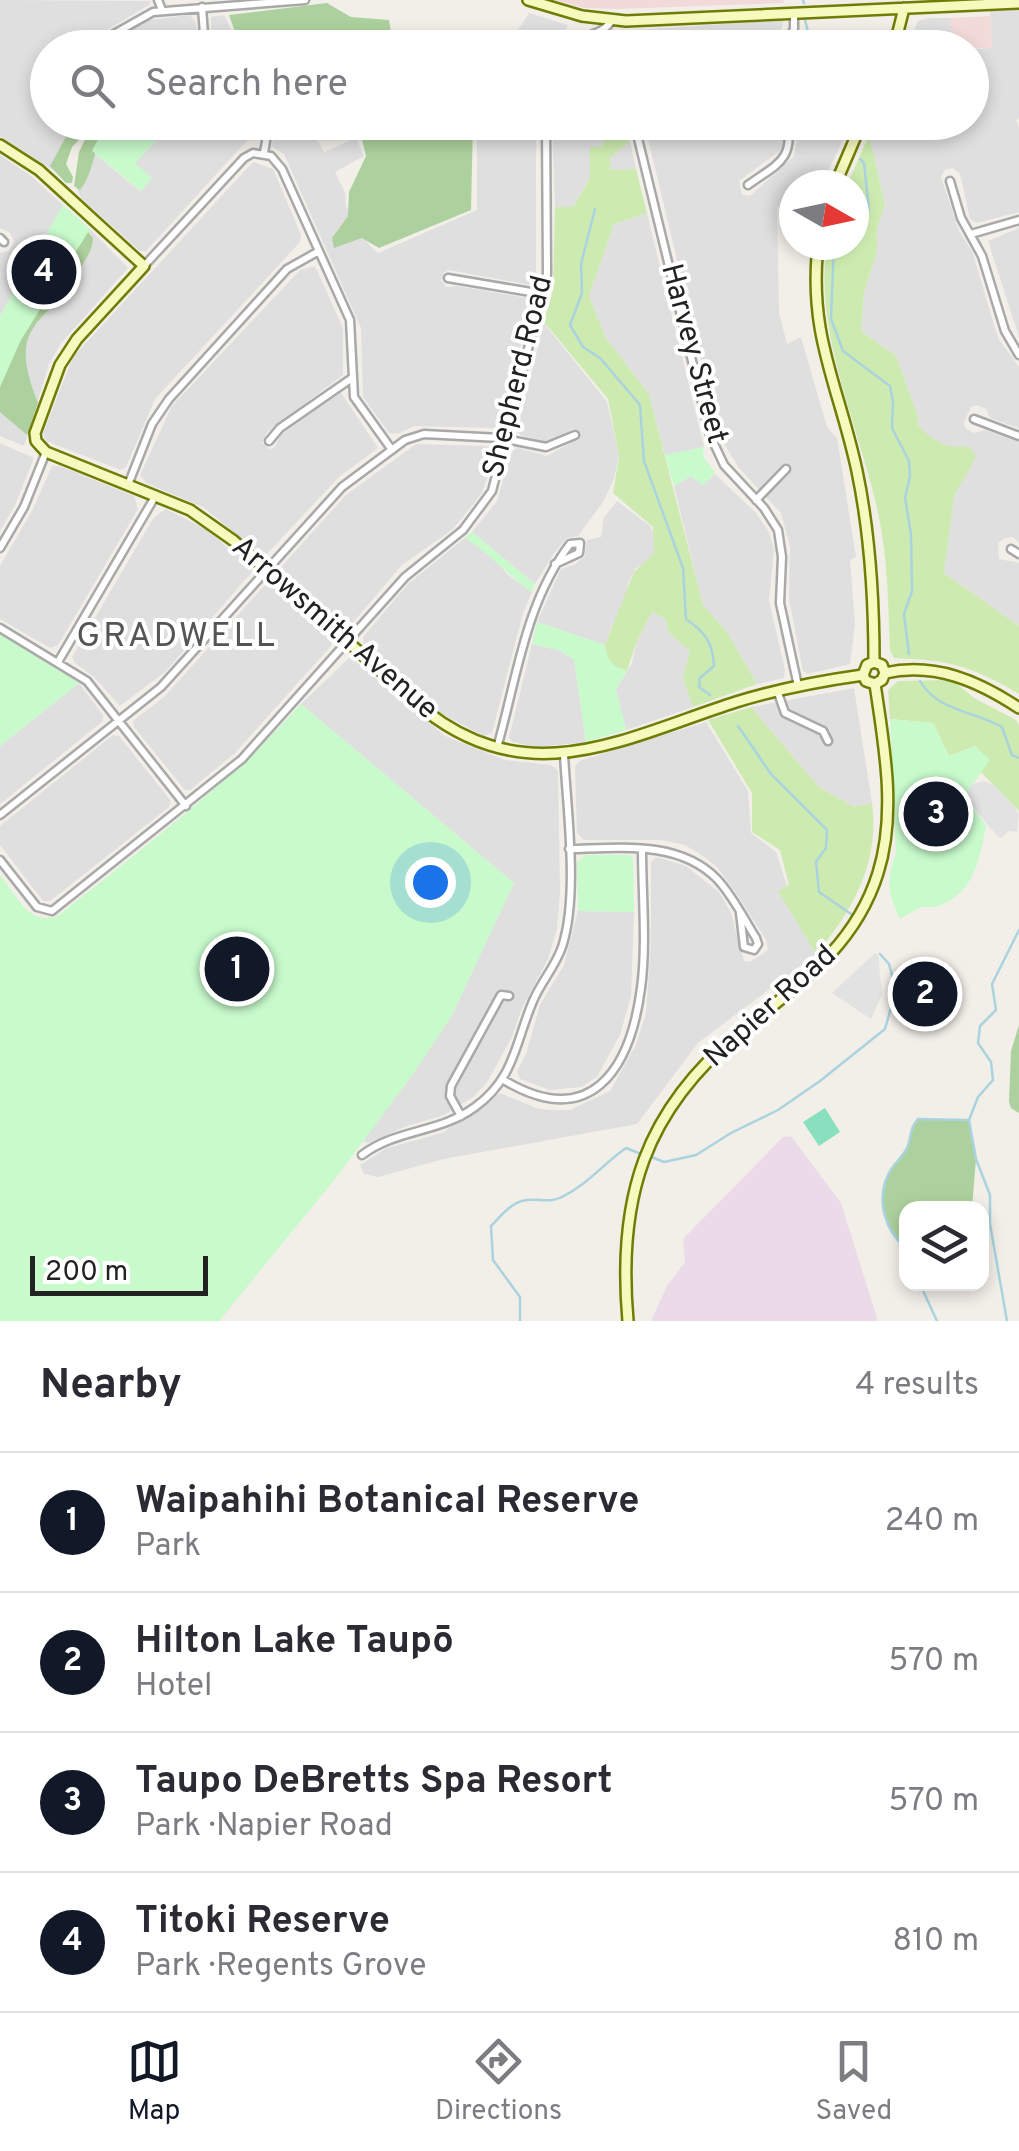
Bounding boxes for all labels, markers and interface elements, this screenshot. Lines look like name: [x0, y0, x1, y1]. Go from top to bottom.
search box: [30, 30, 989, 140]
icon: search: [65, 58, 120, 113]
text: Search here: [145, 61, 348, 110]
north arrow: [779, 170, 869, 260]
pin: 4: [12, 234, 76, 310]
street label: Harvey Street: [651, 260, 735, 448]
street label: Shepherd Road: [476, 272, 562, 482]
street label: Arrowsmith Avenue: [223, 529, 445, 729]
district label: GRADWELL: [76, 615, 278, 659]
pin: 3: [904, 776, 968, 852]
your location: [405, 857, 456, 908]
pin: 1: [204, 932, 270, 1006]
street label: Napier Road: [697, 938, 845, 1076]
pin: 2: [892, 956, 958, 1032]
map controls: [899, 1201, 989, 1291]
button: layers: [899, 1201, 989, 1291]
scale bar: [30, 1251, 208, 1296]
text: 200 m: [45, 1255, 128, 1291]
text: Nearby: [40, 1360, 182, 1413]
text: 4 results: [855, 1366, 979, 1406]
text: Waipahihi Botanical Reserve: [135, 1478, 639, 1527]
text: 1: [66, 1502, 79, 1542]
text: 240 m: [885, 1502, 979, 1542]
text: Park: [135, 1527, 201, 1567]
text: Hilton Lake Taupō: [135, 1618, 454, 1667]
text: 2: [63, 1642, 82, 1682]
text: 570 m: [889, 1642, 979, 1682]
text: Hotel: [135, 1667, 212, 1707]
text: Taupo DeBretts Spa Resort: [135, 1758, 612, 1807]
text: 3: [63, 1782, 82, 1822]
text: 570 m: [889, 1782, 979, 1822]
text: Park · Napier Road: [135, 1807, 393, 1847]
text: Titoki Reserve: [135, 1898, 390, 1947]
text: 4: [62, 1922, 83, 1962]
text: 810 m: [892, 1922, 979, 1962]
text: Park · Regents Grove: [135, 1947, 426, 1987]
tab: Map: [127, 2034, 182, 2130]
tab: Directions: [435, 2034, 562, 2130]
tab: Saved: [815, 2034, 892, 2130]

